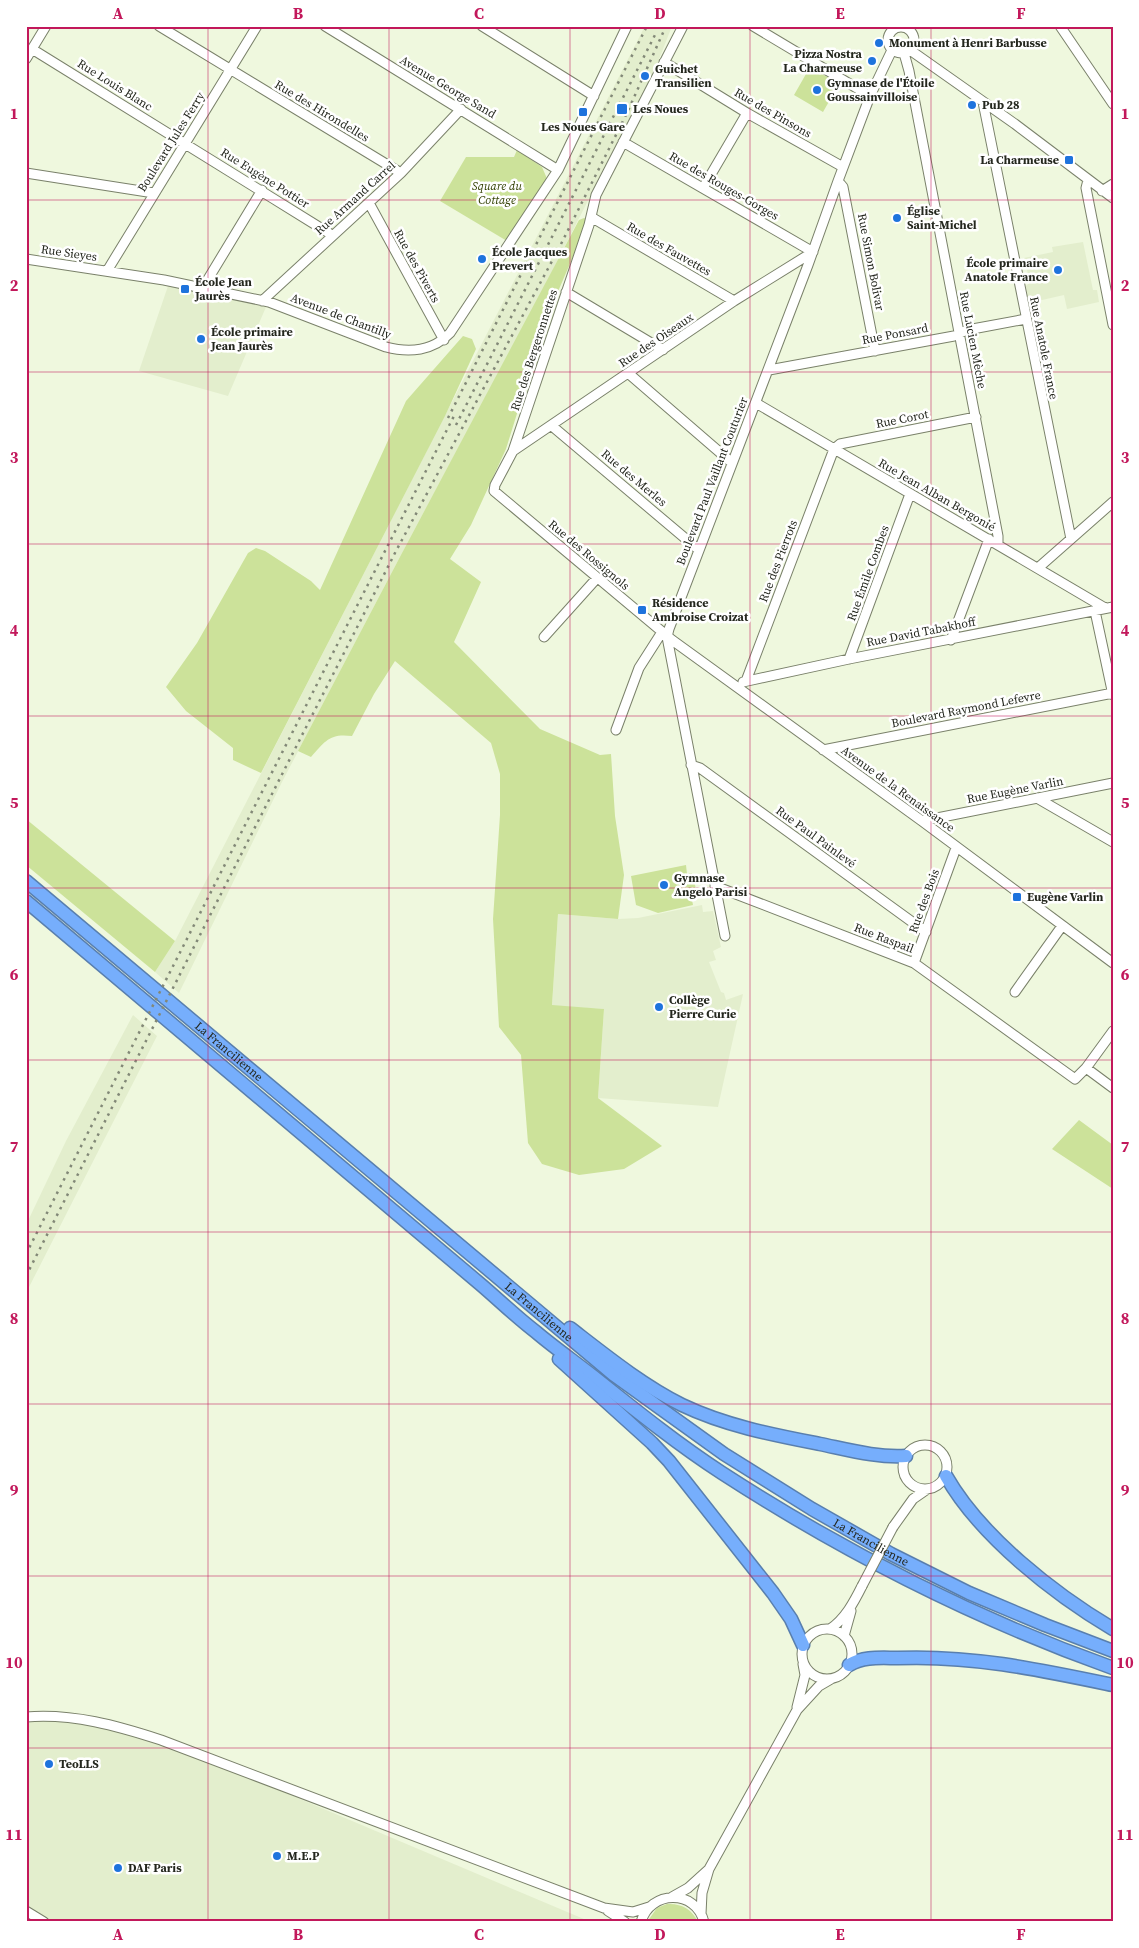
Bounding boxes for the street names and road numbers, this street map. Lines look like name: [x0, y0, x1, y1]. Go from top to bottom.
street label: Avenue George Sand: [397, 52, 499, 122]
street label: Rue Louis Blanc: [74, 55, 156, 115]
street label: Rue des Hirondelles: [272, 76, 372, 146]
street label: Rue des Pinsons: [731, 84, 815, 142]
street label: Boulevard Jules Ferry: [134, 88, 209, 195]
street label: Rue Eugène Pottier: [218, 144, 312, 212]
street label: Rue des Rouges-Gorges: [666, 148, 782, 224]
street label: Rue Armand Carrel: [311, 157, 399, 239]
street label: Rue Simon Bolivar: [854, 212, 888, 312]
street label: Rue des Fauvettes: [624, 218, 714, 280]
street label: Rue des Piverts: [390, 227, 444, 305]
street label: Rue Sieyes: [40, 241, 98, 265]
street label: Rue des Bergeronnettes: [507, 287, 561, 413]
street label: Avenue de Chantilly: [288, 289, 394, 343]
street label: Rue Lucien Mèche: [956, 290, 990, 390]
street label: Rue Anatole France: [1026, 295, 1062, 401]
street label: Rue des Oiseaux: [615, 309, 697, 371]
street label: Rue Ponsard: [860, 320, 930, 348]
street label: Boulevard Paul Vaillant Couturier: [672, 395, 752, 567]
street label: Rue Corot: [874, 406, 930, 432]
street label: Rue des Merles: [598, 446, 670, 510]
street label: Rue Jean Alban Bergonié: [876, 455, 998, 535]
street label: Rue des Rossignols: [545, 516, 633, 594]
street label: Rue des Pierrots: [755, 518, 801, 604]
street label: Rue Émile Combes: [843, 523, 893, 623]
street label: Rue David Tabakhoff: [865, 613, 978, 650]
street label: Boulevard Raymond Lefevre: [890, 687, 1042, 731]
street label: Avenue de la Renaissance: [838, 742, 958, 836]
street label: Rue Eugène Varlin: [965, 773, 1065, 807]
street label: Rue Paul Painlevé: [773, 802, 859, 872]
street label: Rue des Bois: [905, 867, 943, 935]
street label: Rue Raspail: [852, 919, 917, 957]
street label: La Francilienne: [191, 1018, 266, 1085]
street label: La Francilienne: [502, 1279, 576, 1345]
street label: La Francilienne: [830, 1515, 912, 1570]

